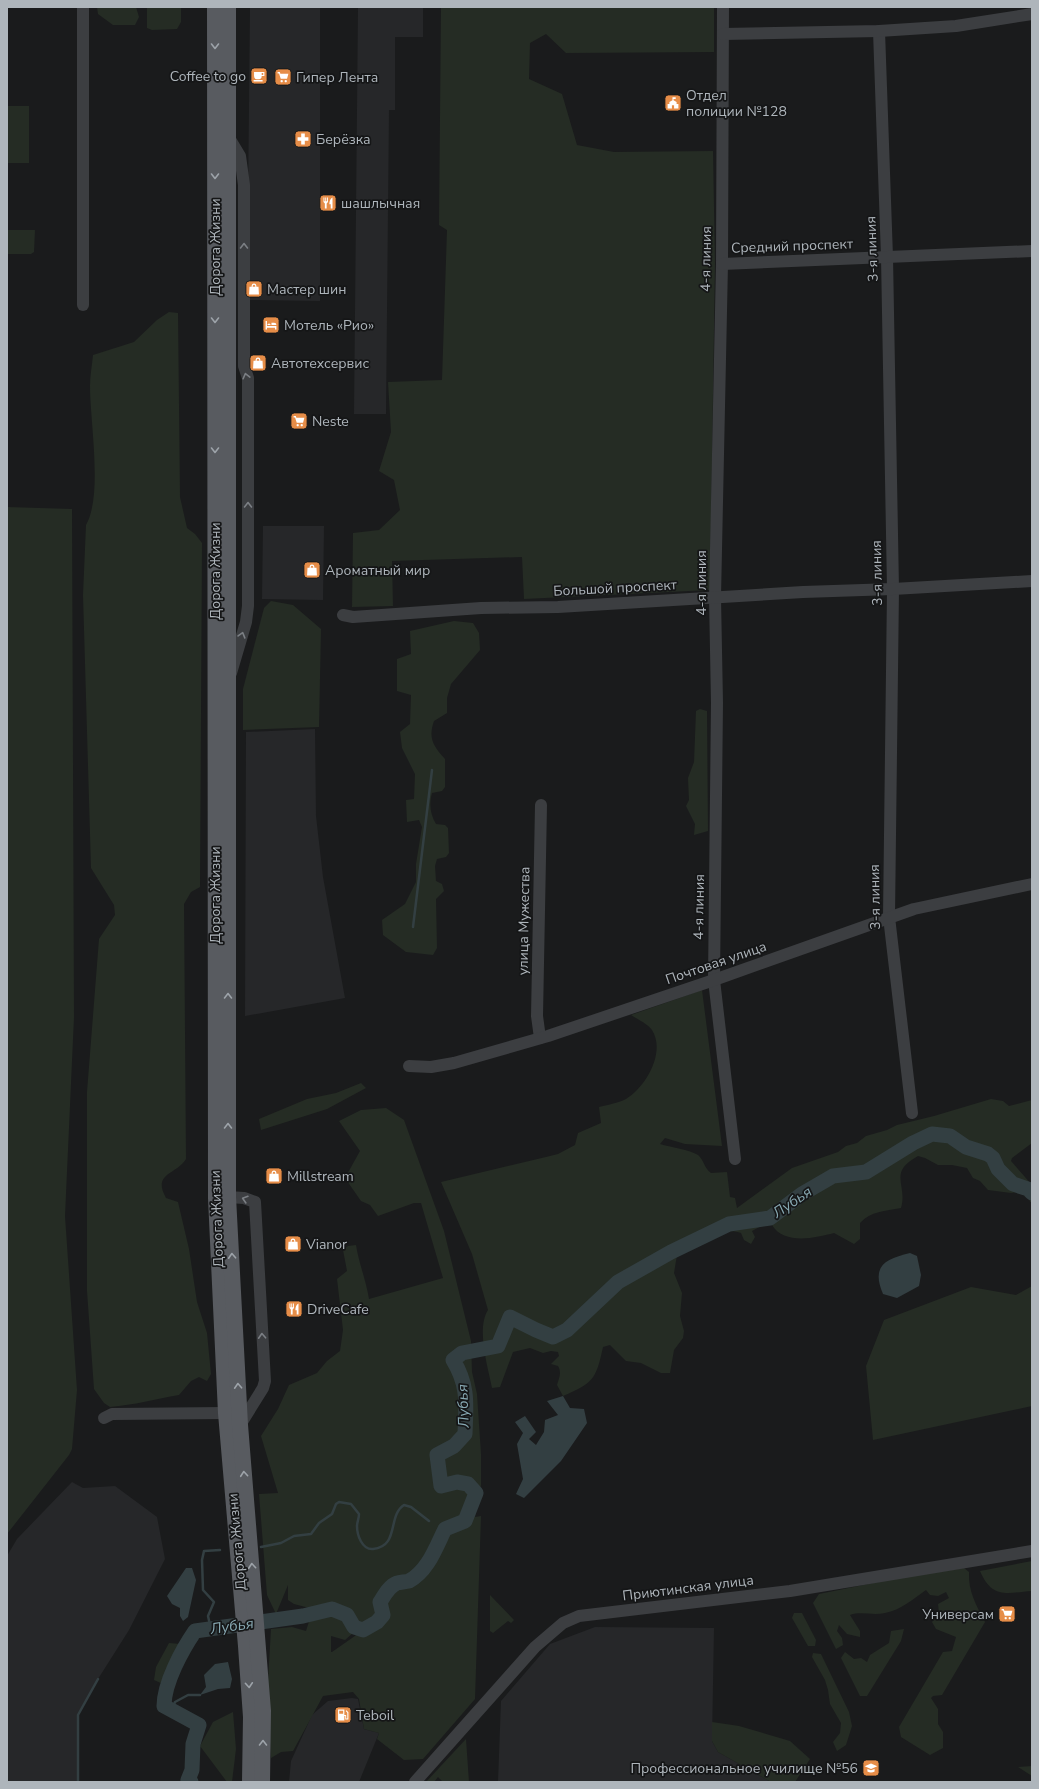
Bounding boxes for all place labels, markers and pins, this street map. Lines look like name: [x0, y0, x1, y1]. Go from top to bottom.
cafe icon: Coffee to go: [249, 66, 269, 86]
place label: Coffee to go: [170, 67, 246, 86]
supermarket icon: Гипер Лента: [273, 67, 293, 87]
place label: Гипер Лента: [296, 68, 378, 87]
place label: Отдел полиции №128: [686, 86, 787, 121]
public building icon: Отдел полиции №128: [663, 93, 683, 113]
pharmacy icon: Берёзка: [293, 129, 313, 149]
place label: Берёзка: [316, 130, 371, 149]
restaurant icon: шашлычная: [318, 193, 338, 213]
place label: шашлычная: [341, 194, 420, 213]
shop icon: Мастер шин: [244, 279, 264, 299]
place label: Мастер шин: [267, 280, 346, 299]
hotel icon: Мотель «Рио»: [261, 315, 281, 335]
place label: Мотель «Рио»: [284, 316, 374, 335]
shop icon: Автотехсервис: [248, 353, 268, 373]
place label: Автотехсервис: [271, 354, 369, 373]
supermarket icon: Neste: [289, 411, 309, 431]
place label: Neste: [312, 412, 349, 431]
shop icon: Ароматный мир: [302, 560, 322, 580]
place label: Ароматный мир: [325, 561, 430, 580]
shop icon: Millstream: [264, 1166, 284, 1186]
place label: Millstream: [287, 1167, 354, 1186]
shop icon: Vianor: [283, 1234, 303, 1254]
place label: Vianor: [305, 1235, 347, 1254]
restaurant icon: DriveCafe: [284, 1299, 304, 1319]
place label: DriveCafe: [307, 1300, 369, 1319]
supermarket icon: Универсам: [997, 1604, 1017, 1624]
place label: Универсам: [921, 1605, 994, 1624]
fuel station icon: Teboil: [333, 1705, 353, 1725]
place label: Teboil: [356, 1706, 395, 1725]
school or university icon: Профессиональное училище №56: [861, 1758, 881, 1778]
place label: Профессиональное училище №56: [630, 1759, 858, 1778]

